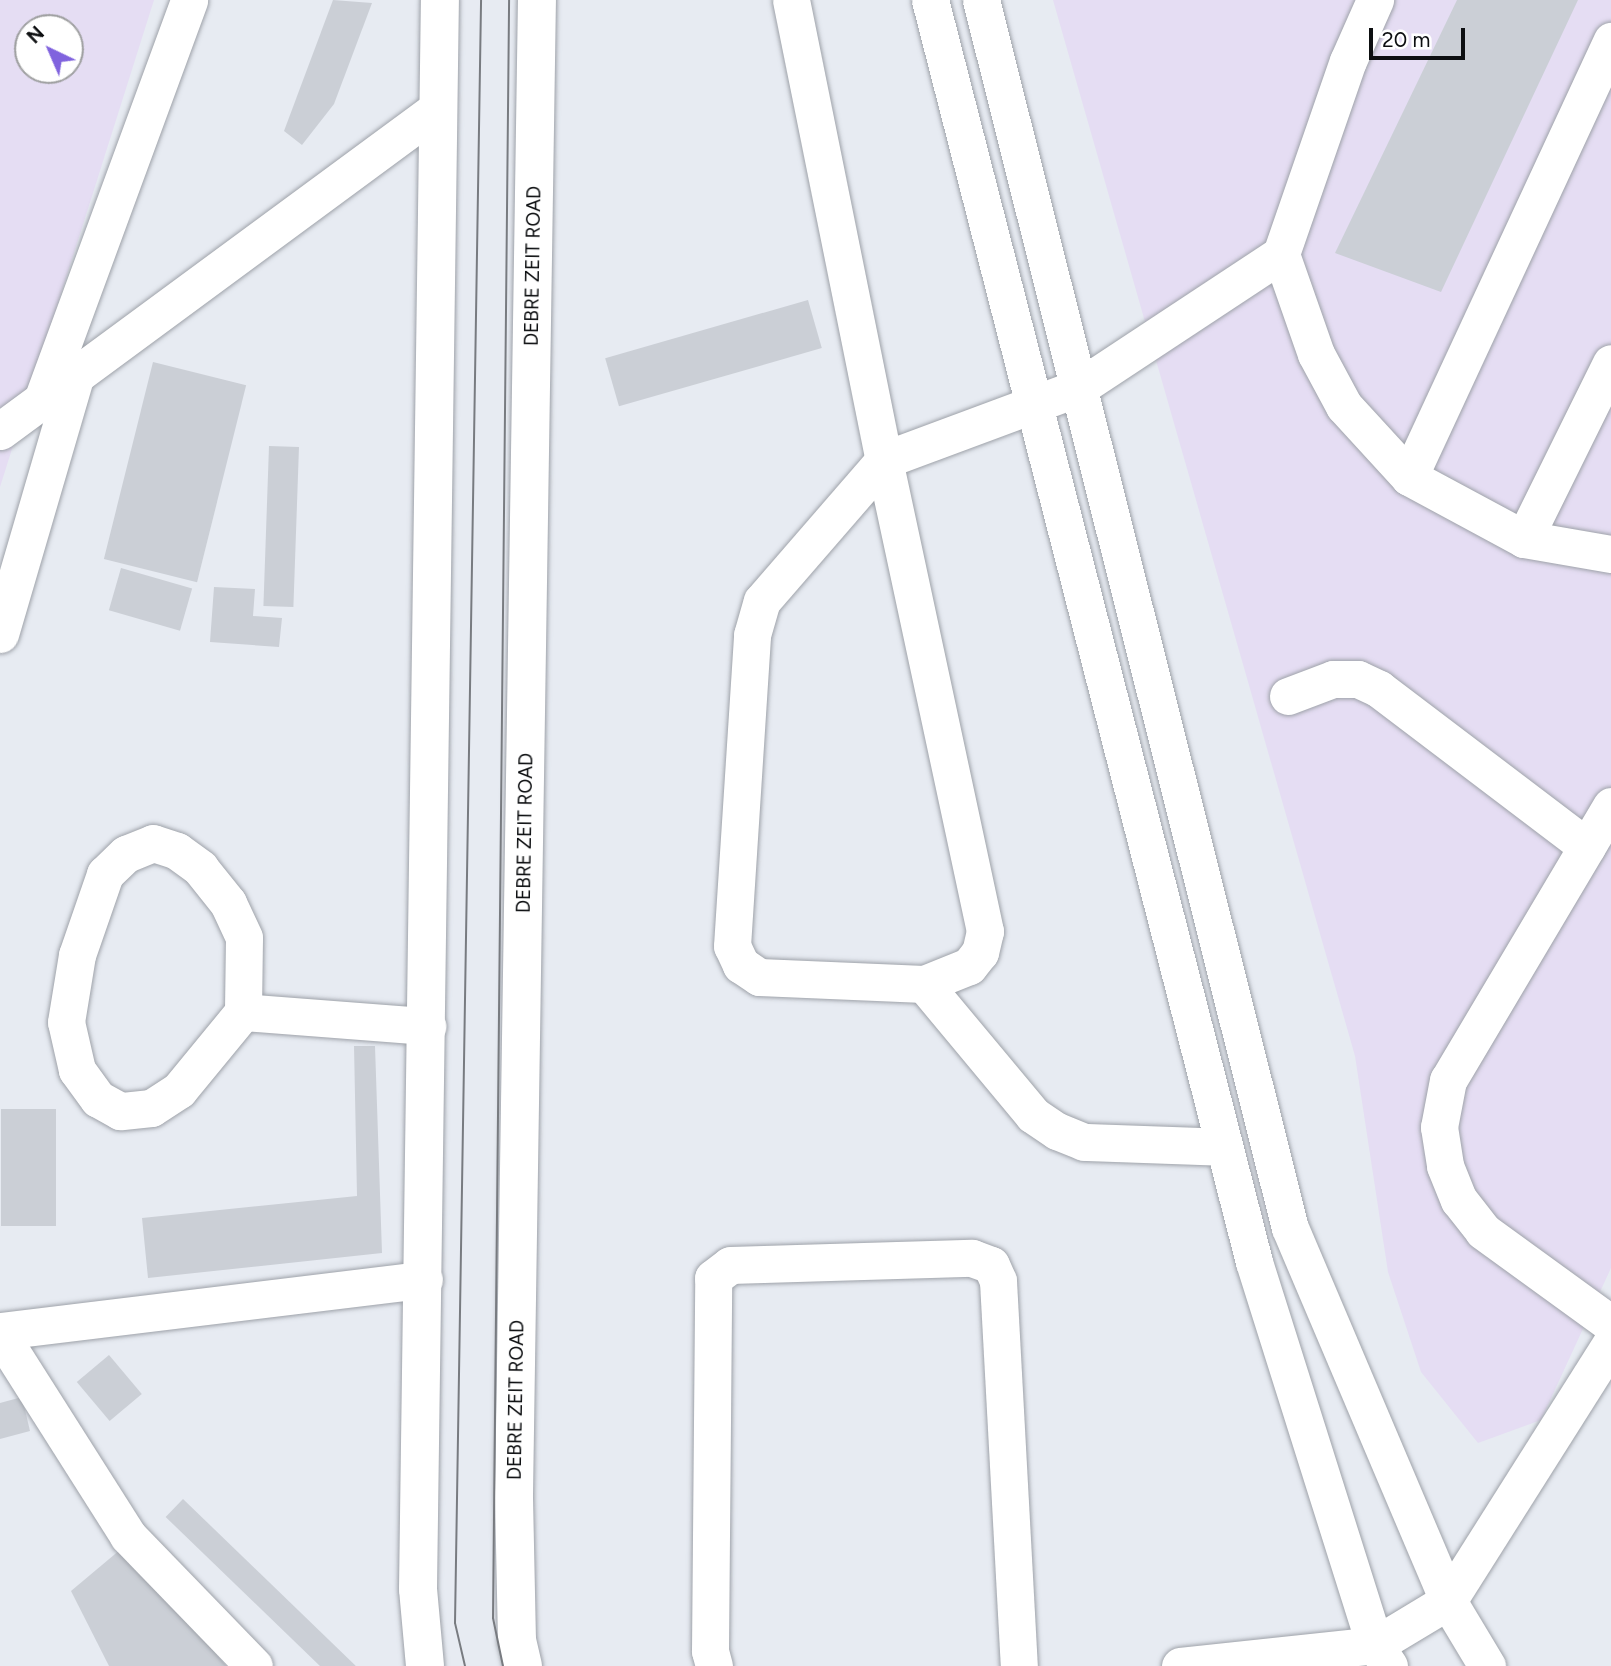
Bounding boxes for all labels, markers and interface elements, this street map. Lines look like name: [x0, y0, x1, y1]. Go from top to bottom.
north arrow: [14, 14, 84, 84]
scale bar: [1373, 14, 1469, 58]
text: N: [22, 22, 49, 48]
text: 20 m: [1382, 27, 1430, 52]
street label: DEBRE ZEIT ROAD: [520, 186, 546, 346]
street label: DEBRE ZEIT ROAD: [512, 753, 538, 913]
street label: DEBRE ZEIT ROAD: [503, 1320, 529, 1480]

